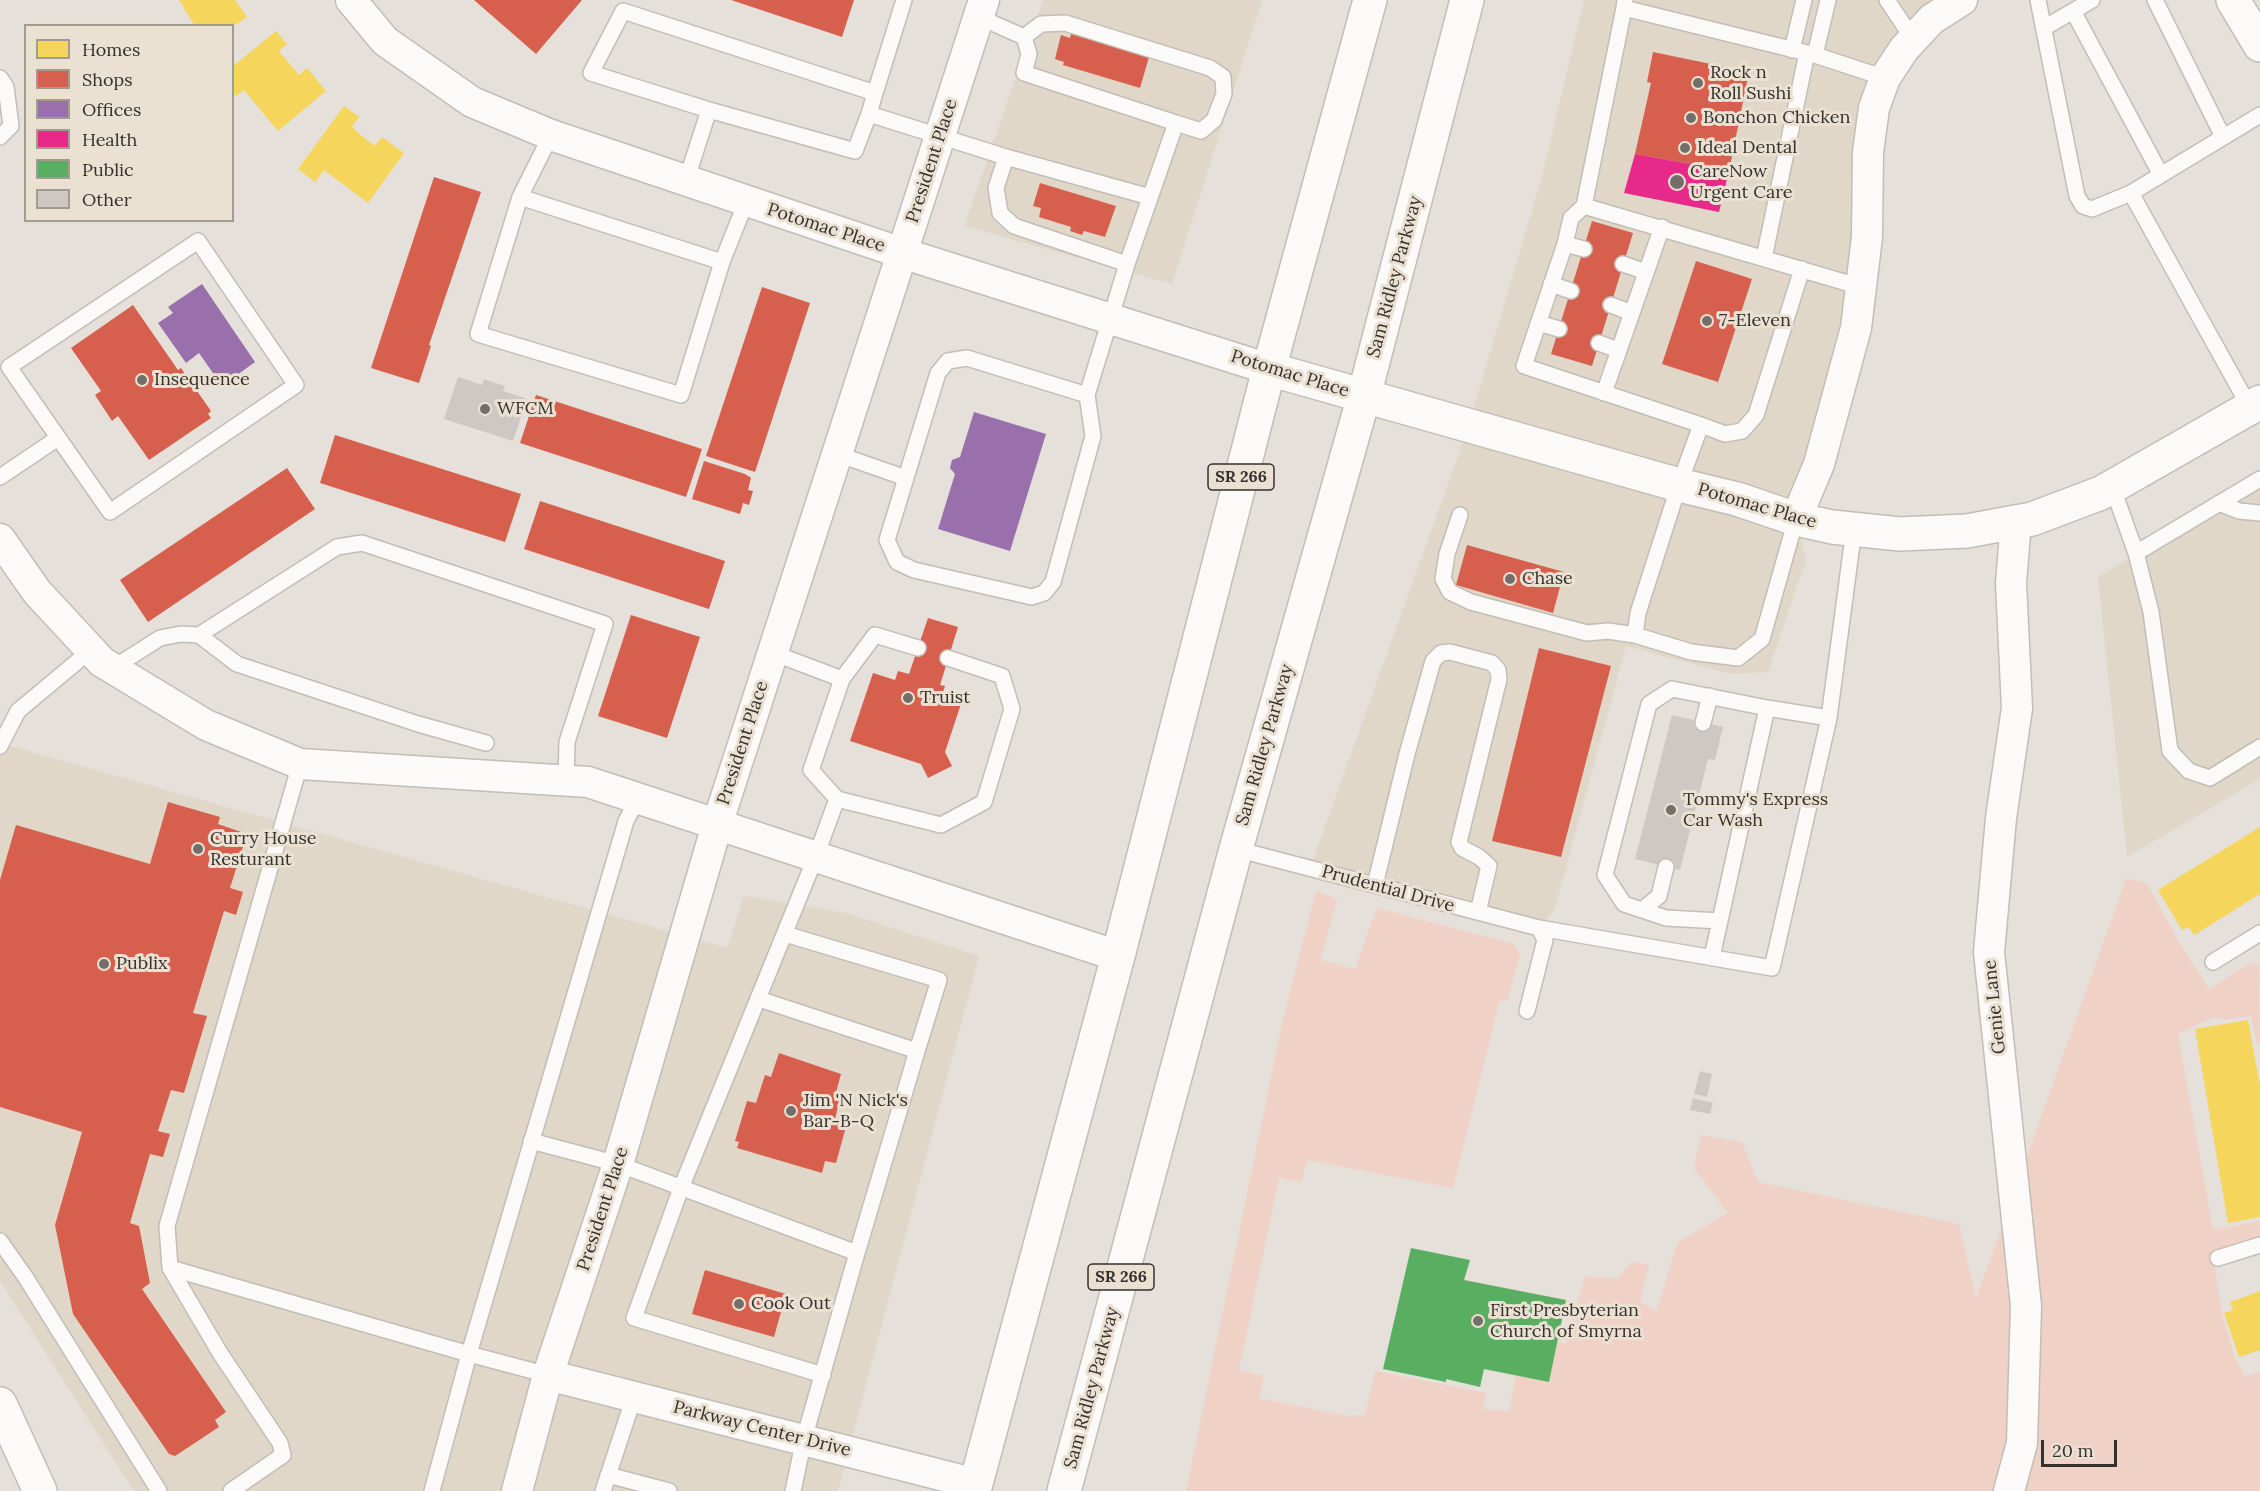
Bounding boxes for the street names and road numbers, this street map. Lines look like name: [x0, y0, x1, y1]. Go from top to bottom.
street label: President Place: [902, 96, 962, 226]
street label: Sam Ridley Parkway: [1363, 194, 1427, 360]
street label: Potomac Place: [764, 199, 888, 257]
street label: Potomac Place: [1228, 346, 1352, 402]
road number: SR 266: [1208, 464, 1274, 490]
street label: Potomac Place: [1695, 479, 1819, 533]
street label: Sam Ridley Parkway: [1232, 662, 1298, 828]
street label: President Place: [713, 678, 773, 808]
street label: Prudential Drive: [1319, 861, 1457, 917]
street label: Genie Lane: [1979, 959, 2011, 1055]
street label: President Place: [573, 1144, 633, 1274]
road number: SR 266: [1088, 1264, 1154, 1290]
street label: Sam Ridley Parkway: [1060, 1305, 1124, 1471]
street label: Parkway Center Drive: [671, 1396, 853, 1462]

